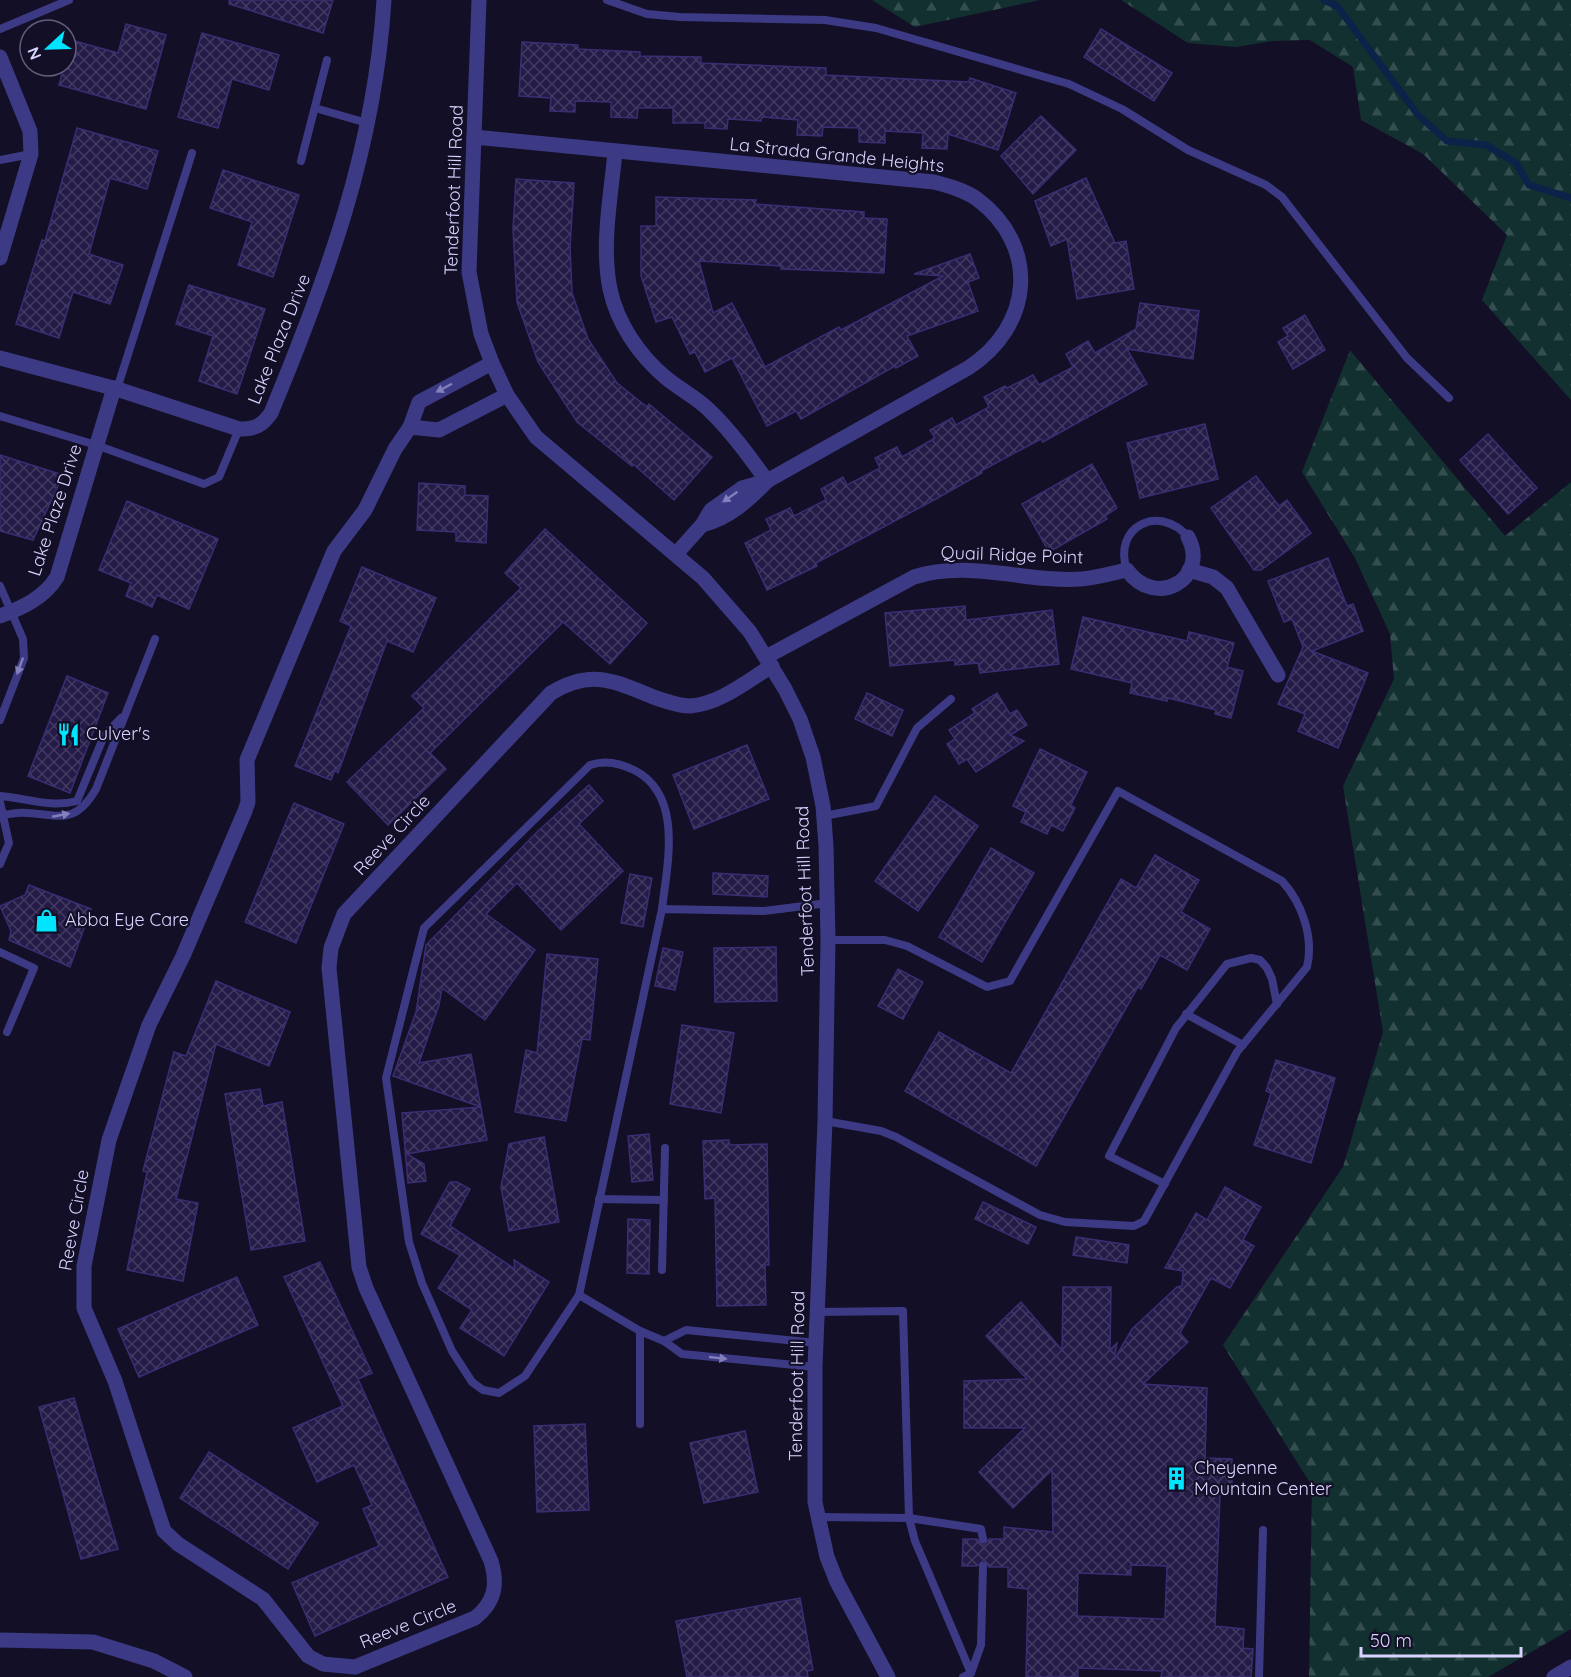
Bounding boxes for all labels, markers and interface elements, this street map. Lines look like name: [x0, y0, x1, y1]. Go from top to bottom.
north arrow: [18, 18, 78, 78]
text: N: [23, 44, 46, 63]
street label: Tenderfoot Hill Road: [439, 104, 468, 276]
street label: La Strada Grande Heights: [729, 132, 946, 177]
street label: Lake Plaza Drive: [242, 270, 315, 407]
one-way arrow: [435, 384, 452, 393]
street label: Lake Plaze Drive: [22, 441, 87, 579]
one-way arrow: [722, 491, 738, 503]
street label: Quail Ridge Point: [940, 541, 1084, 568]
one-way arrow: [15, 657, 25, 675]
restaurant icon: Culver's: [55, 721, 81, 747]
place label: Culver's: [86, 722, 150, 745]
street label: Reeve Circle: [348, 789, 435, 880]
street label: Tenderfoot Hill Road: [790, 805, 819, 977]
one-way arrow: [52, 810, 71, 819]
shop icon: Abba Eye Care: [34, 907, 60, 933]
place label: Abba Eye Care: [65, 908, 189, 931]
street label: Reeve Circle: [53, 1168, 94, 1272]
street label: Tenderfoot Hill Road: [784, 1291, 809, 1461]
one-way arrow: [708, 1353, 727, 1363]
place label: Cheyenne Mountain Center: [1194, 1456, 1332, 1500]
building icon: Cheyenne Mountain Center: [1163, 1465, 1189, 1491]
street label: Reeve Circle: [356, 1594, 460, 1653]
scale bar: [1361, 1620, 1522, 1658]
text: 50 m: [1370, 1629, 1412, 1652]

